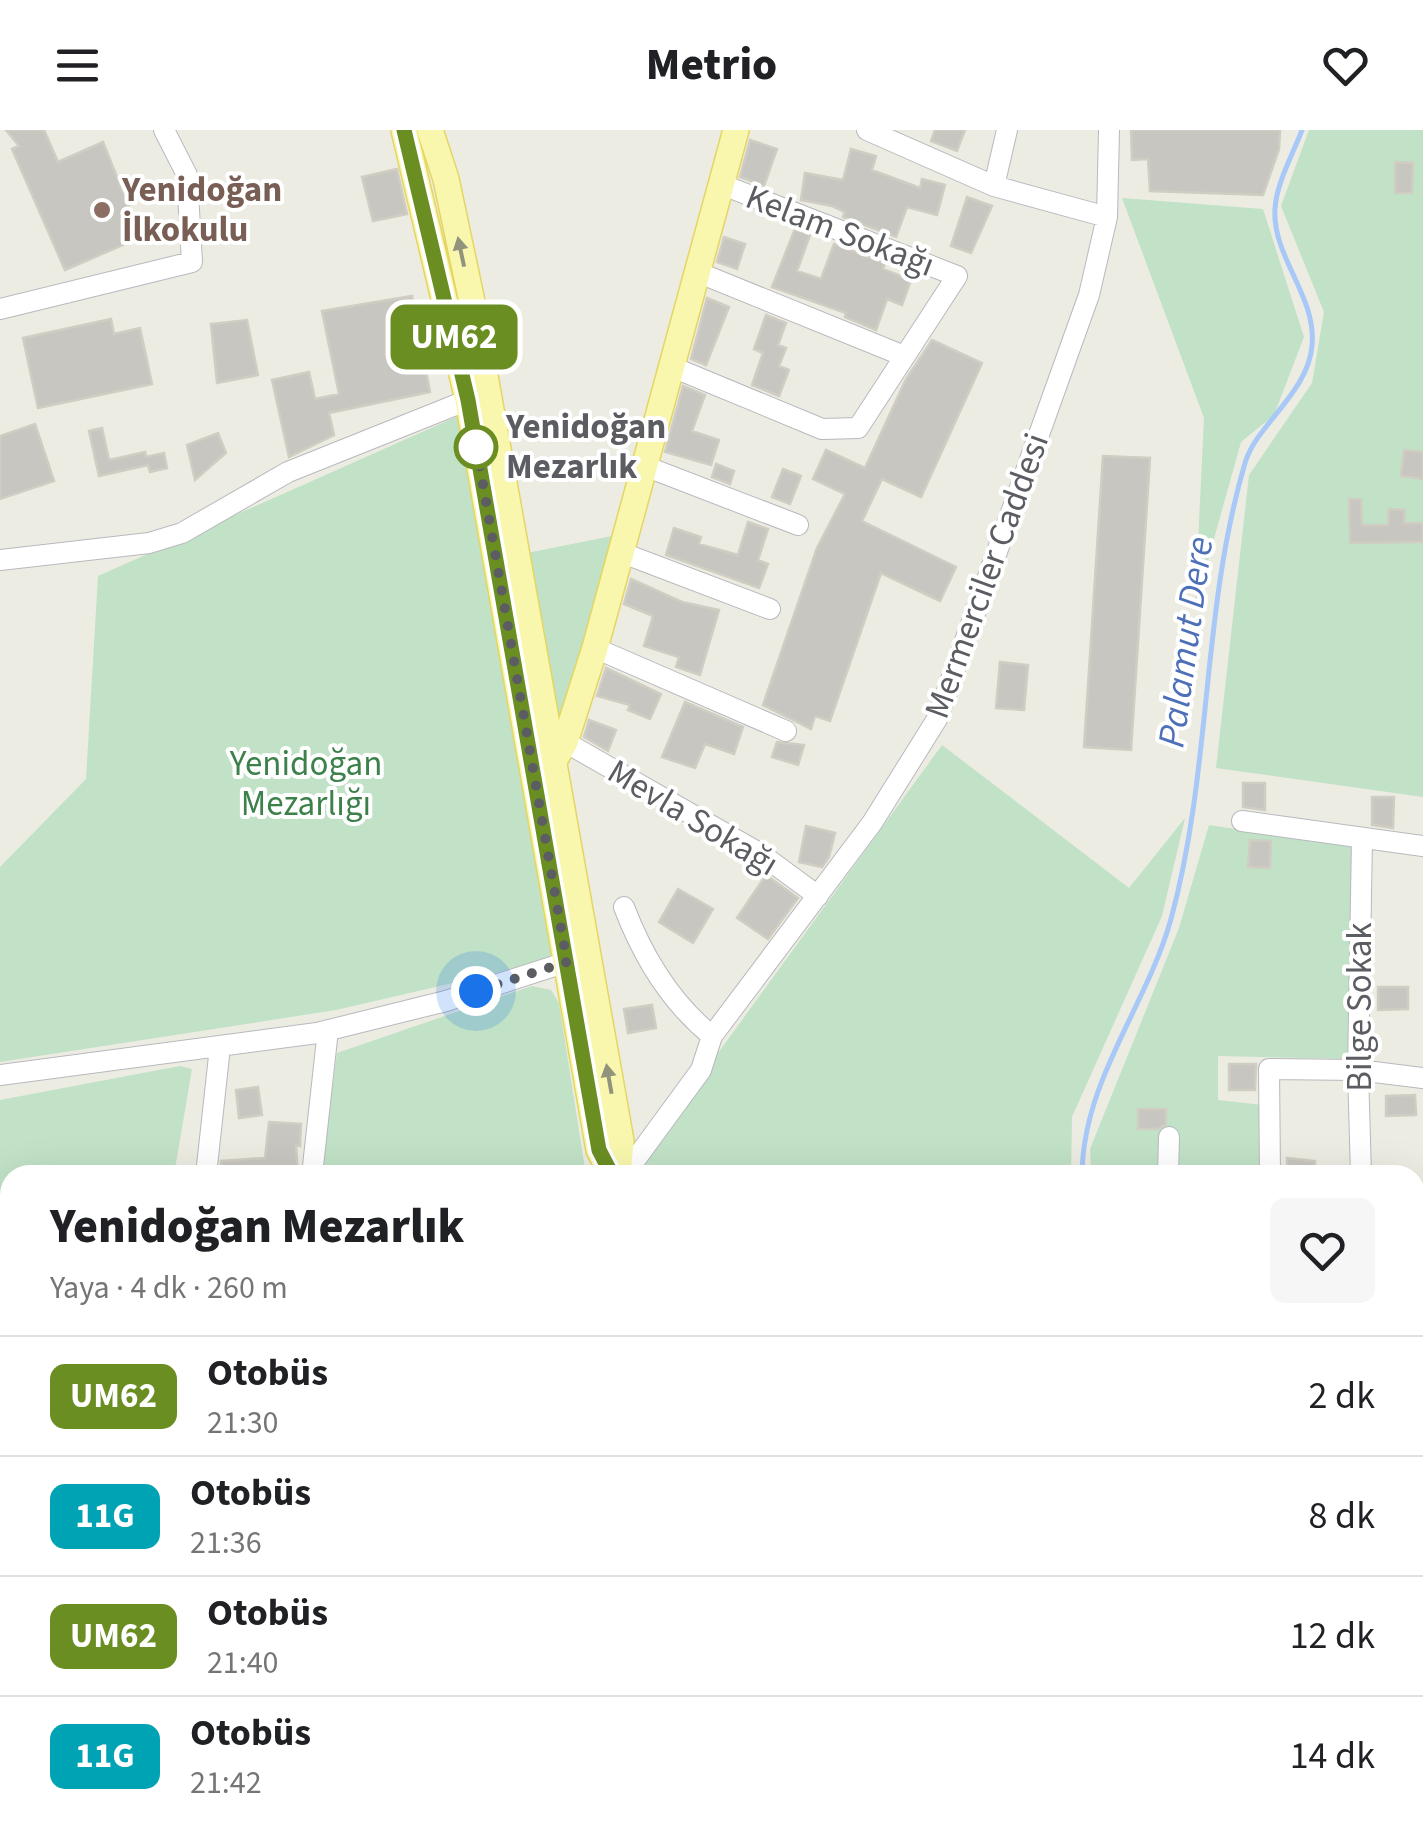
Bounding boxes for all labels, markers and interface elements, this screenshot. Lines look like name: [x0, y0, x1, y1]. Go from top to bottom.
text: Metrio: [646, 33, 777, 97]
icon: menu: [50, 38, 105, 93]
icon: heart: [1318, 38, 1373, 93]
place label: Yenidoğan İlkokulu: [121, 165, 282, 255]
street label: Kelam Sokağı: [738, 172, 942, 290]
marker: Yenidoğan İlkokulu: [91, 199, 113, 221]
one-way arrow: [453, 236, 469, 267]
line badge: UM62: [384, 304, 524, 370]
text: UM62: [411, 312, 497, 362]
place label: Yenidoğan Mezarlık: [505, 402, 666, 492]
marker: Yenidoğan Mezarlık: [455, 426, 497, 468]
street label: Mermerciler Caddesi: [912, 426, 1062, 726]
water label: Palamut Dere: [1144, 533, 1228, 751]
park label: Yenidoğan Mezarlığı: [229, 739, 382, 829]
street label: Mevla Sokağı: [598, 747, 788, 889]
street label: Bilge Sokak: [1335, 922, 1385, 1092]
your location: [451, 966, 501, 1016]
one-way arrow: [601, 1062, 616, 1094]
text: Yenidoğan Mezarlık: [50, 1193, 464, 1261]
button: heart: [1270, 1198, 1375, 1303]
text: Yaya · 4 dk · 260 m: [50, 1265, 288, 1311]
text: Otobüs: [207, 1346, 328, 1400]
text: 2 dk: [1309, 1369, 1375, 1423]
text: UM62: [70, 1371, 157, 1421]
text: 21:30: [207, 1400, 279, 1446]
text: Otobüs: [190, 1466, 311, 1520]
text: 8 dk: [1309, 1489, 1375, 1543]
text: 11G: [75, 1491, 135, 1541]
text: 21:36: [190, 1520, 262, 1566]
text: Otobüs: [207, 1586, 328, 1640]
text: 12 dk: [1290, 1609, 1375, 1663]
text: UM62: [70, 1611, 157, 1661]
text: 21:40: [207, 1640, 279, 1686]
text: Otobüs: [190, 1706, 311, 1760]
text: 14 dk: [1290, 1729, 1375, 1783]
text: 11G: [75, 1731, 135, 1781]
text: 21:42: [190, 1760, 262, 1806]

